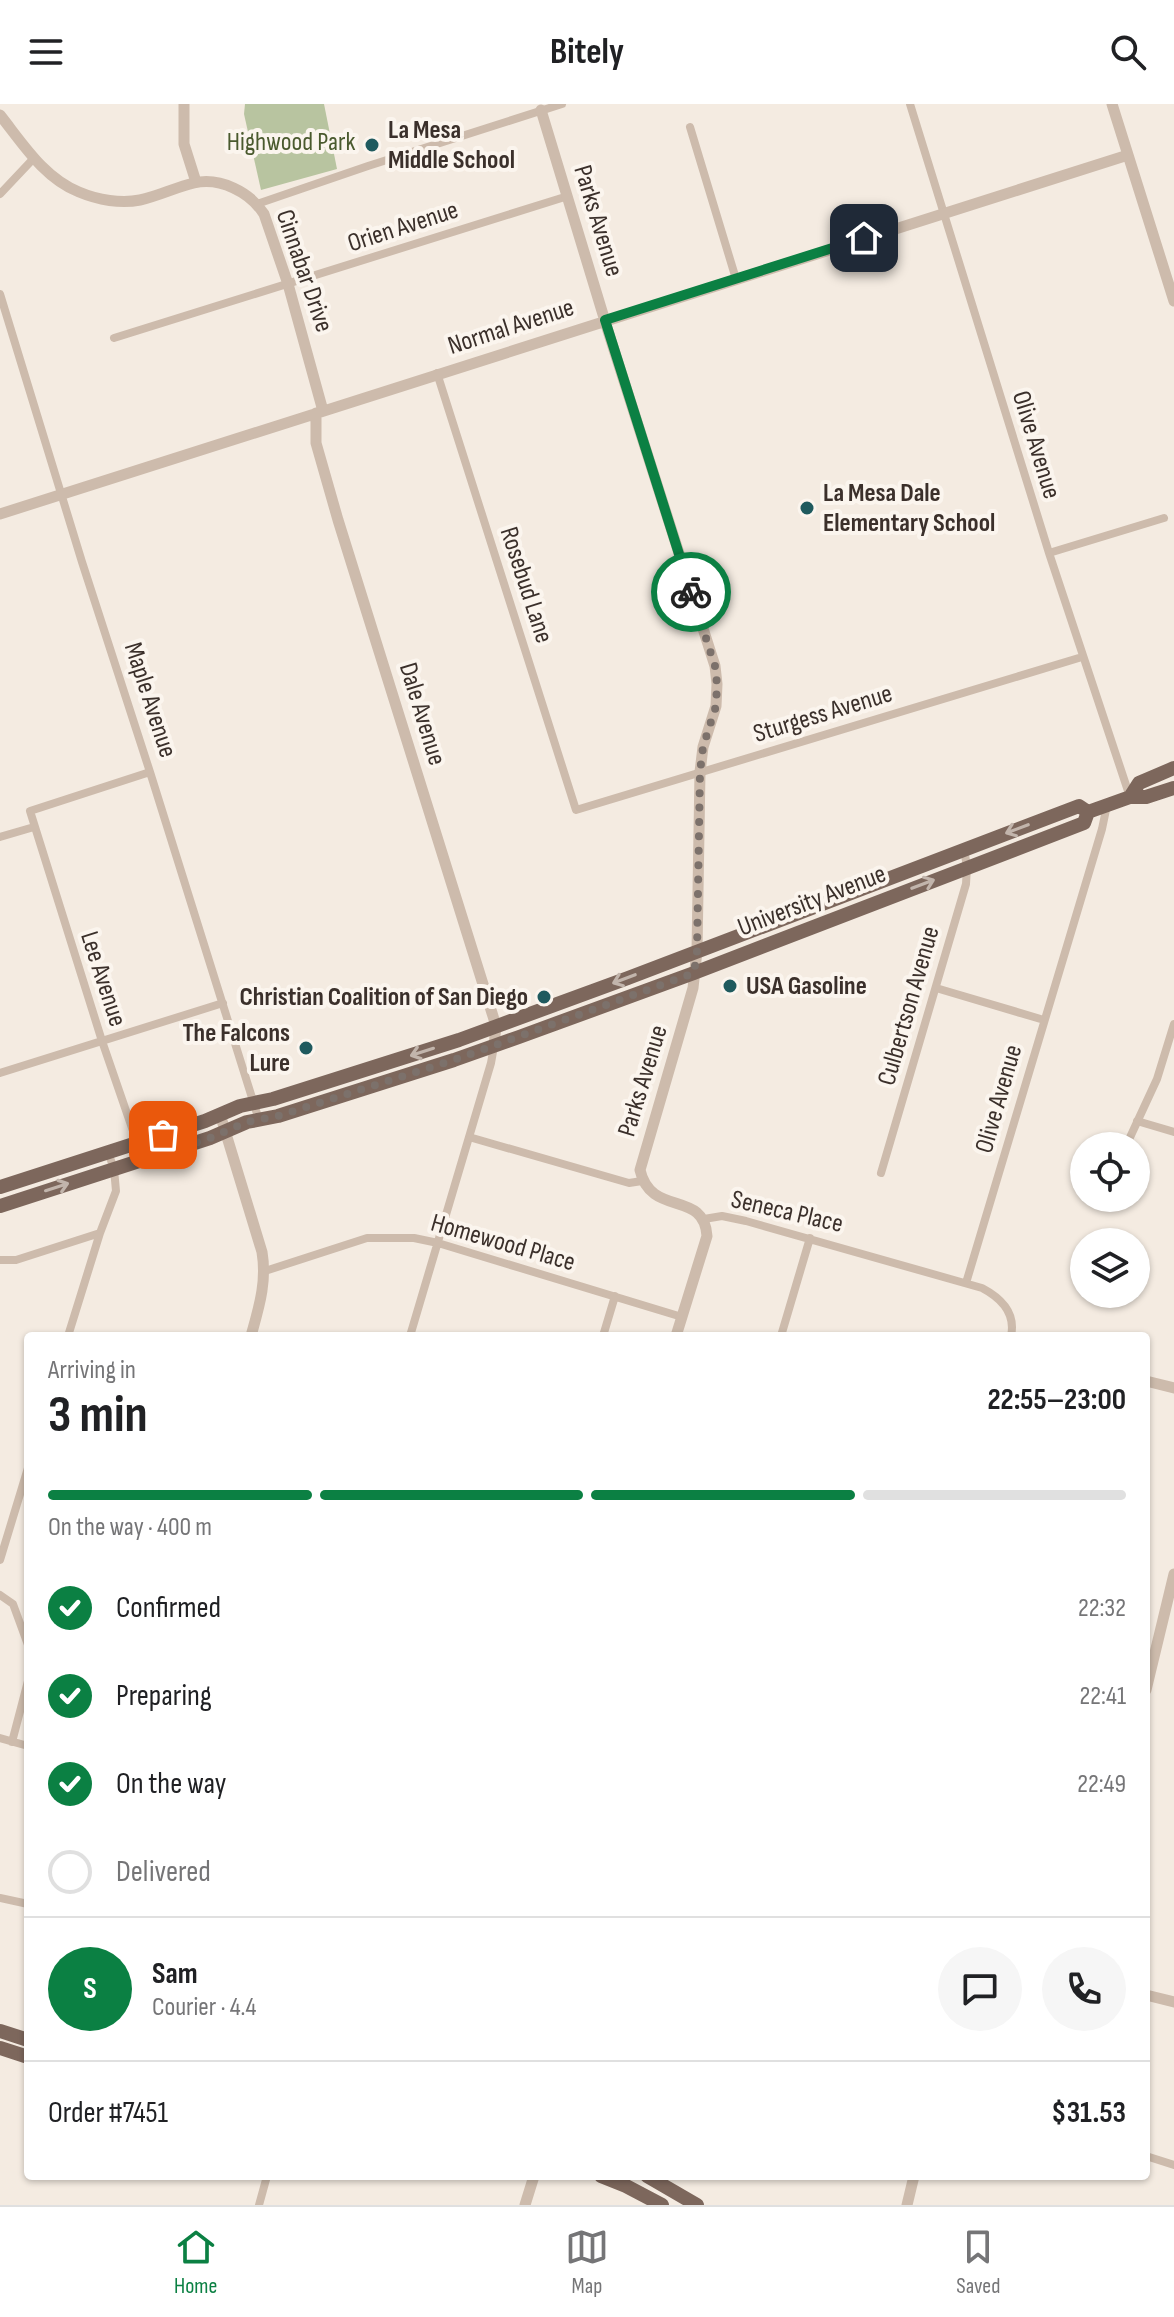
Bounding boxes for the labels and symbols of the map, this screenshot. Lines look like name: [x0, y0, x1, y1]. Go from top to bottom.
place label: La Mesa Middle School: [388, 115, 515, 176]
park label: Highwood Park: [227, 127, 355, 158]
marker: La Mesa Middle School: [363, 136, 381, 154]
street label: Parks Avenue: [566, 162, 630, 280]
street label: Orien Avenue: [344, 195, 462, 259]
pin: [830, 204, 898, 272]
street label: Cinnabar Drive: [269, 206, 339, 336]
street label: Normal Avenue: [444, 292, 578, 362]
street label: Olive Avenue: [1005, 387, 1067, 503]
place label: La Mesa Dale Elementary School: [823, 478, 995, 539]
marker: La Mesa Dale Elementary School: [798, 499, 816, 517]
street label: Rosebud Lane: [493, 523, 559, 647]
courier: [651, 552, 731, 632]
street label: Maple Avenue: [117, 639, 183, 761]
street label: Dale Avenue: [392, 659, 452, 769]
street label: Sturgess Avenue: [750, 678, 896, 750]
one-way arrow: [1005, 823, 1030, 838]
street label: University Avenue: [734, 859, 890, 943]
one-way arrow: [911, 876, 935, 890]
street label: Culbertson Avenue: [872, 923, 946, 1089]
street label: Lee Avenue: [73, 928, 133, 1030]
place label: USA Gasoline: [746, 971, 867, 1002]
one-way arrow: [612, 973, 637, 987]
marker: USA Gasoline: [721, 977, 739, 995]
place label: Christian Coalition of San Diego: [239, 982, 528, 1013]
marker: Christian Coalition of San Diego: [535, 988, 553, 1006]
place label: The Falcons Lure: [182, 1018, 290, 1079]
street label: Parks Avenue: [611, 1022, 675, 1140]
marker: The Falcons Lure: [297, 1039, 315, 1057]
street label: Olive Avenue: [969, 1041, 1029, 1157]
one-way arrow: [409, 1045, 434, 1060]
pin: [129, 1101, 197, 1169]
one-way arrow: [44, 1179, 69, 1194]
street label: Seneca Place: [728, 1184, 846, 1240]
street label: Homewood Place: [427, 1208, 579, 1278]

